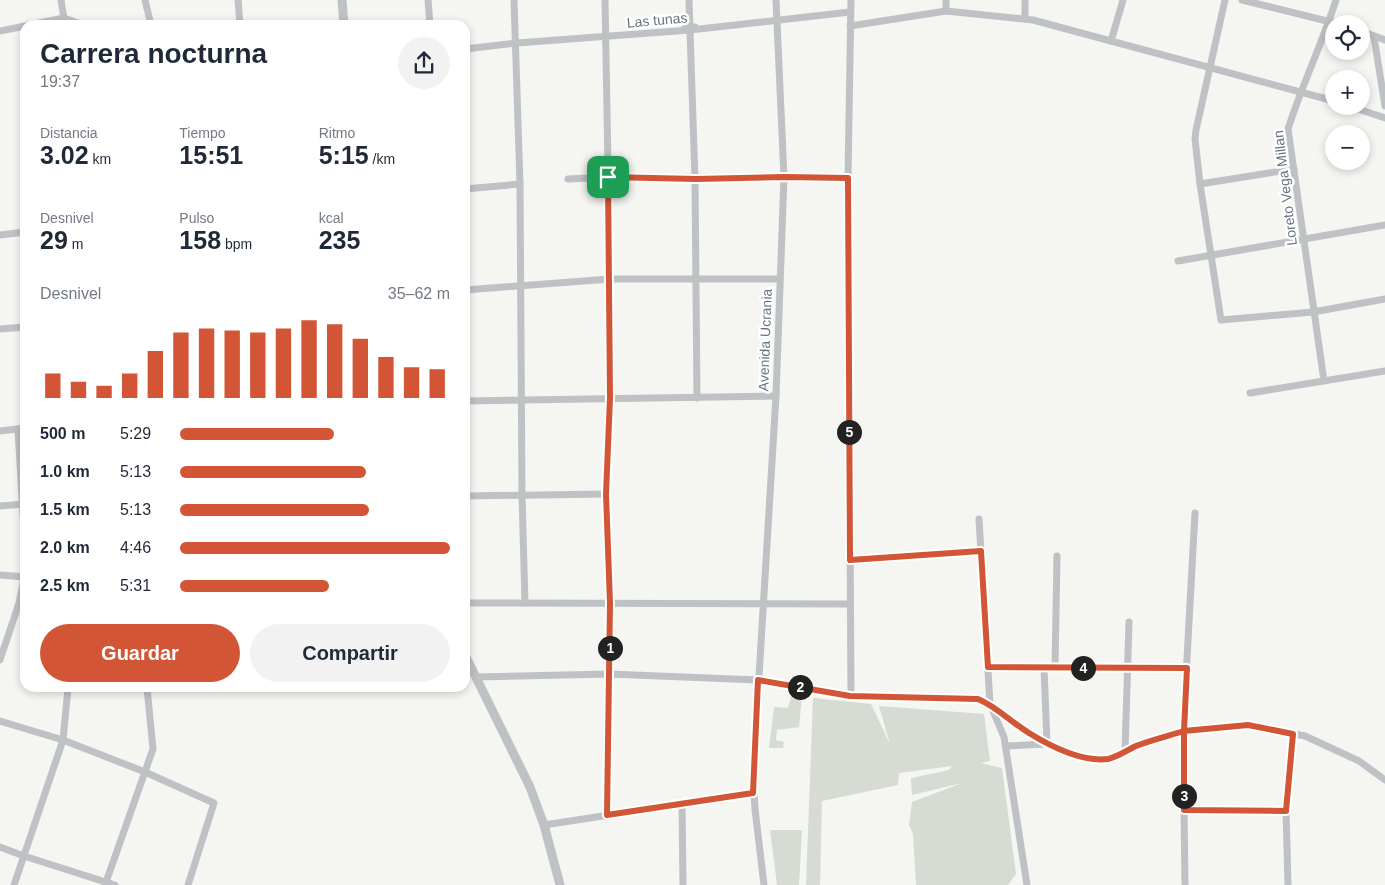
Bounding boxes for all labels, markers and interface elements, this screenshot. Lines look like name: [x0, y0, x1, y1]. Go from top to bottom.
street label: Las tunas: [626, 9, 688, 31]
map controls: [1325, 15, 1370, 170]
button: locate: [1325, 15, 1370, 60]
button: share: [398, 37, 450, 89]
text: Carrera nocturna: [40, 38, 267, 69]
button: +: [1325, 70, 1370, 115]
text: 19:37: [40, 73, 80, 90]
text: Distancia: [40, 125, 98, 141]
text: Tiempo: [179, 125, 226, 141]
text: Ritmo: [319, 125, 355, 141]
button: −: [1325, 125, 1370, 170]
street label: Loreto Vega Millan: [1270, 129, 1300, 247]
text: 3.02: [40, 141, 89, 169]
text: 15:51: [179, 141, 243, 169]
text: 5:15: [319, 141, 369, 169]
text: km: [89, 151, 111, 167]
text: /km: [369, 151, 395, 167]
pin: [587, 156, 629, 198]
icon: arrive: [594, 163, 622, 191]
text: Desnivel: [40, 210, 94, 226]
text: Pulso: [179, 210, 214, 226]
text: kcal: [319, 210, 344, 226]
text: 29: [40, 226, 68, 254]
text: 158: [179, 226, 221, 254]
text: 235: [319, 226, 360, 254]
text: m: [68, 236, 83, 252]
text: bpm: [221, 236, 252, 252]
text: Desnivel: [40, 285, 101, 302]
text: 35–62 m: [388, 285, 450, 302]
street label: Avenida Ucrania: [755, 288, 775, 391]
pin: 5: [836, 420, 862, 444]
text: 5: [846, 424, 853, 440]
text: 500 m: [40, 425, 85, 442]
text: 5:29: [120, 425, 151, 442]
text: 1.0 km: [40, 463, 90, 480]
text: 5:13: [120, 463, 151, 480]
text: 1.5 km: [40, 501, 90, 518]
text: 5:13: [120, 501, 151, 518]
text: 2.0 km: [40, 539, 90, 556]
text: 4:46: [120, 539, 151, 556]
text: 2.5 km: [40, 577, 90, 594]
text: 5:31: [120, 577, 151, 594]
button: Guardar: [40, 624, 240, 682]
button: Compartir: [250, 624, 450, 682]
pin: 1: [598, 636, 622, 660]
text: 1: [607, 640, 614, 656]
pin: 4: [1070, 656, 1096, 680]
text: 4: [1080, 660, 1087, 676]
pin: 2: [788, 674, 812, 700]
text: 2: [797, 679, 804, 695]
pin: 3: [1172, 784, 1196, 808]
text: 3: [1181, 788, 1188, 804]

